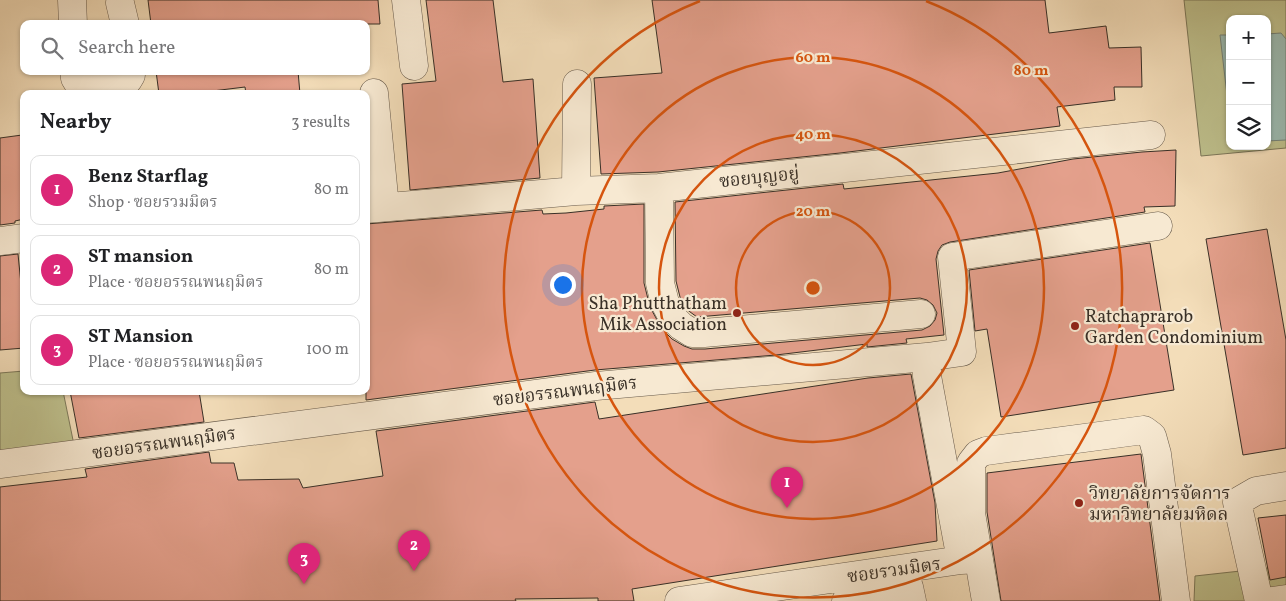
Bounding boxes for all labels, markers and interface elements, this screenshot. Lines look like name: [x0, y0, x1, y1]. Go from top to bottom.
map controls: [1226, 15, 1271, 150]
button: +: [1226, 15, 1271, 60]
search box: [20, 20, 370, 75]
icon: search: [38, 34, 66, 62]
text: Search here: [78, 35, 175, 61]
text: 60 m: [796, 48, 831, 69]
button: −: [1226, 60, 1271, 105]
text: 80 m: [1014, 61, 1049, 82]
button: layers: [1226, 105, 1271, 150]
text: Nearby: [40, 108, 111, 137]
text: 3 results: [291, 112, 350, 134]
text: 40 m: [795, 125, 831, 146]
street label: ซอยบุญอยู่: [718, 162, 800, 195]
text: Benz Starflag: [88, 164, 208, 190]
text: 1: [54, 179, 60, 201]
text: 80 m: [314, 179, 349, 201]
text: Shop · ซอยรวมมิตร: [88, 192, 218, 214]
text: 20 m: [796, 202, 831, 223]
text: ST mansion: [88, 244, 193, 270]
text: 2: [53, 259, 61, 281]
text: 80 m: [314, 259, 349, 281]
text: Place · ซอยอรรณพนฤมิตร: [88, 272, 263, 294]
your location: [550, 272, 576, 298]
centre of rings: [804, 279, 822, 297]
place label: Sha Phutthatham Mik Association: [589, 292, 727, 338]
place label: Ratchaprarob Garden Condominium: [1085, 305, 1263, 351]
marker: Sha Phutthatham Mik Association: [731, 307, 743, 319]
marker: Ratchaprarob Garden Condominium: [1069, 320, 1081, 332]
text: ST Mansion: [88, 324, 193, 350]
text: 3: [53, 339, 61, 361]
text: 100 m: [306, 339, 349, 361]
text: Place · ซอยอรรณพนฤมิตร: [88, 352, 263, 374]
street label: ซอยอรรณพนฤมิตร: [492, 371, 639, 414]
street label: ซอยอรรณพนฤมิตร: [91, 422, 238, 467]
pin: 1: [771, 467, 803, 508]
place label: วิทยาลัยการจัดการ มหาวิทยาลัยมหิดล: [1089, 482, 1231, 528]
marker: วิทยาลัยการจัดการ มหาวิทยาลัยมหิดล: [1073, 497, 1085, 509]
pin: 2: [398, 530, 430, 571]
pin: 3: [288, 543, 320, 584]
street label: ซอยรวมมิตร: [846, 553, 943, 590]

